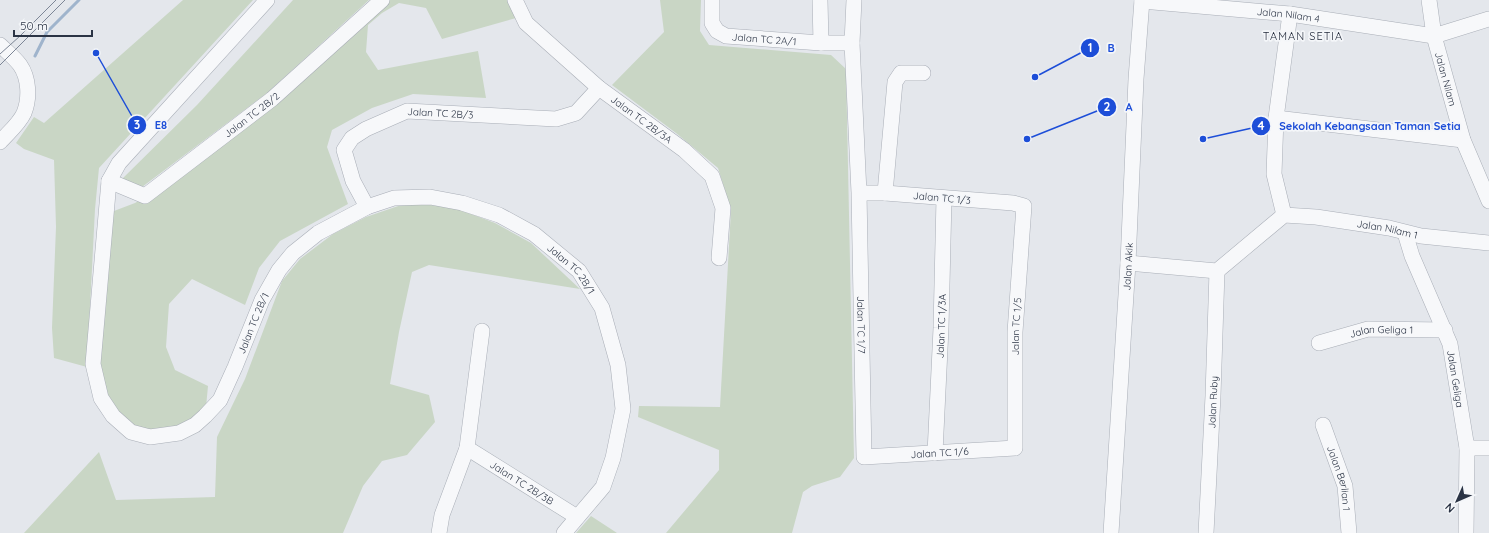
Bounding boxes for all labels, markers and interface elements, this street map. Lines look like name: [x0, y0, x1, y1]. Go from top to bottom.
street label: Jalan Nilam 4: [1256, 5, 1321, 25]
scale bar: [14, 12, 92, 38]
text: 50 m: [20, 18, 48, 33]
district label: TAMAN SETIA: [1263, 29, 1343, 43]
street label: Jalan TC 2A/1: [731, 30, 797, 48]
callout: B: [1080, 36, 1123, 59]
text: 1: [1088, 40, 1092, 55]
text: B: [1107, 41, 1115, 55]
street label: Jalan Nilam: [1432, 50, 1460, 108]
street label: Jalan TC 2B/2: [221, 89, 282, 140]
street label: Jalan TC 2B/3A: [608, 92, 675, 146]
callout: A: [1097, 96, 1141, 119]
text: 2: [1104, 99, 1111, 114]
text: A: [1125, 100, 1133, 114]
street label: Jalan TC 2B/3: [407, 105, 474, 121]
callout: E8: [127, 113, 176, 136]
callout: Sekolah Kebangsaan Taman Setia: [1251, 114, 1468, 137]
text: 3: [134, 117, 140, 132]
text: E8: [155, 118, 167, 132]
text: 4: [1257, 118, 1265, 133]
text: Sekolah Kebangsaan Taman Setia: [1279, 119, 1461, 133]
street label: Jalan TC 1/3: [913, 189, 971, 207]
street label: Jalan Nilam 1: [1356, 217, 1419, 241]
street label: Jalan TC 2B/1: [545, 241, 598, 296]
street label: Jalan Akik: [1120, 242, 1135, 291]
street label: Jalan TC 2B/1: [235, 290, 271, 355]
street label: Jalan TC 1/3A: [933, 293, 948, 359]
street label: Jalan TC 1/7: [854, 296, 869, 354]
street label: Jalan TC 1/5: [1009, 297, 1024, 356]
street label: Jalan Geliga 1: [1348, 322, 1413, 341]
street label: Jalan Geliga: [1445, 349, 1467, 408]
street label: Jalan Ruby: [1205, 376, 1220, 429]
street label: Jalan TC 1/6: [910, 444, 970, 461]
street label: Jalan Berlian 1: [1324, 444, 1354, 511]
street label: Jalan TC 2B/3B: [488, 458, 557, 508]
north arrow: [1437, 481, 1477, 521]
text: N: [1442, 500, 1458, 516]

